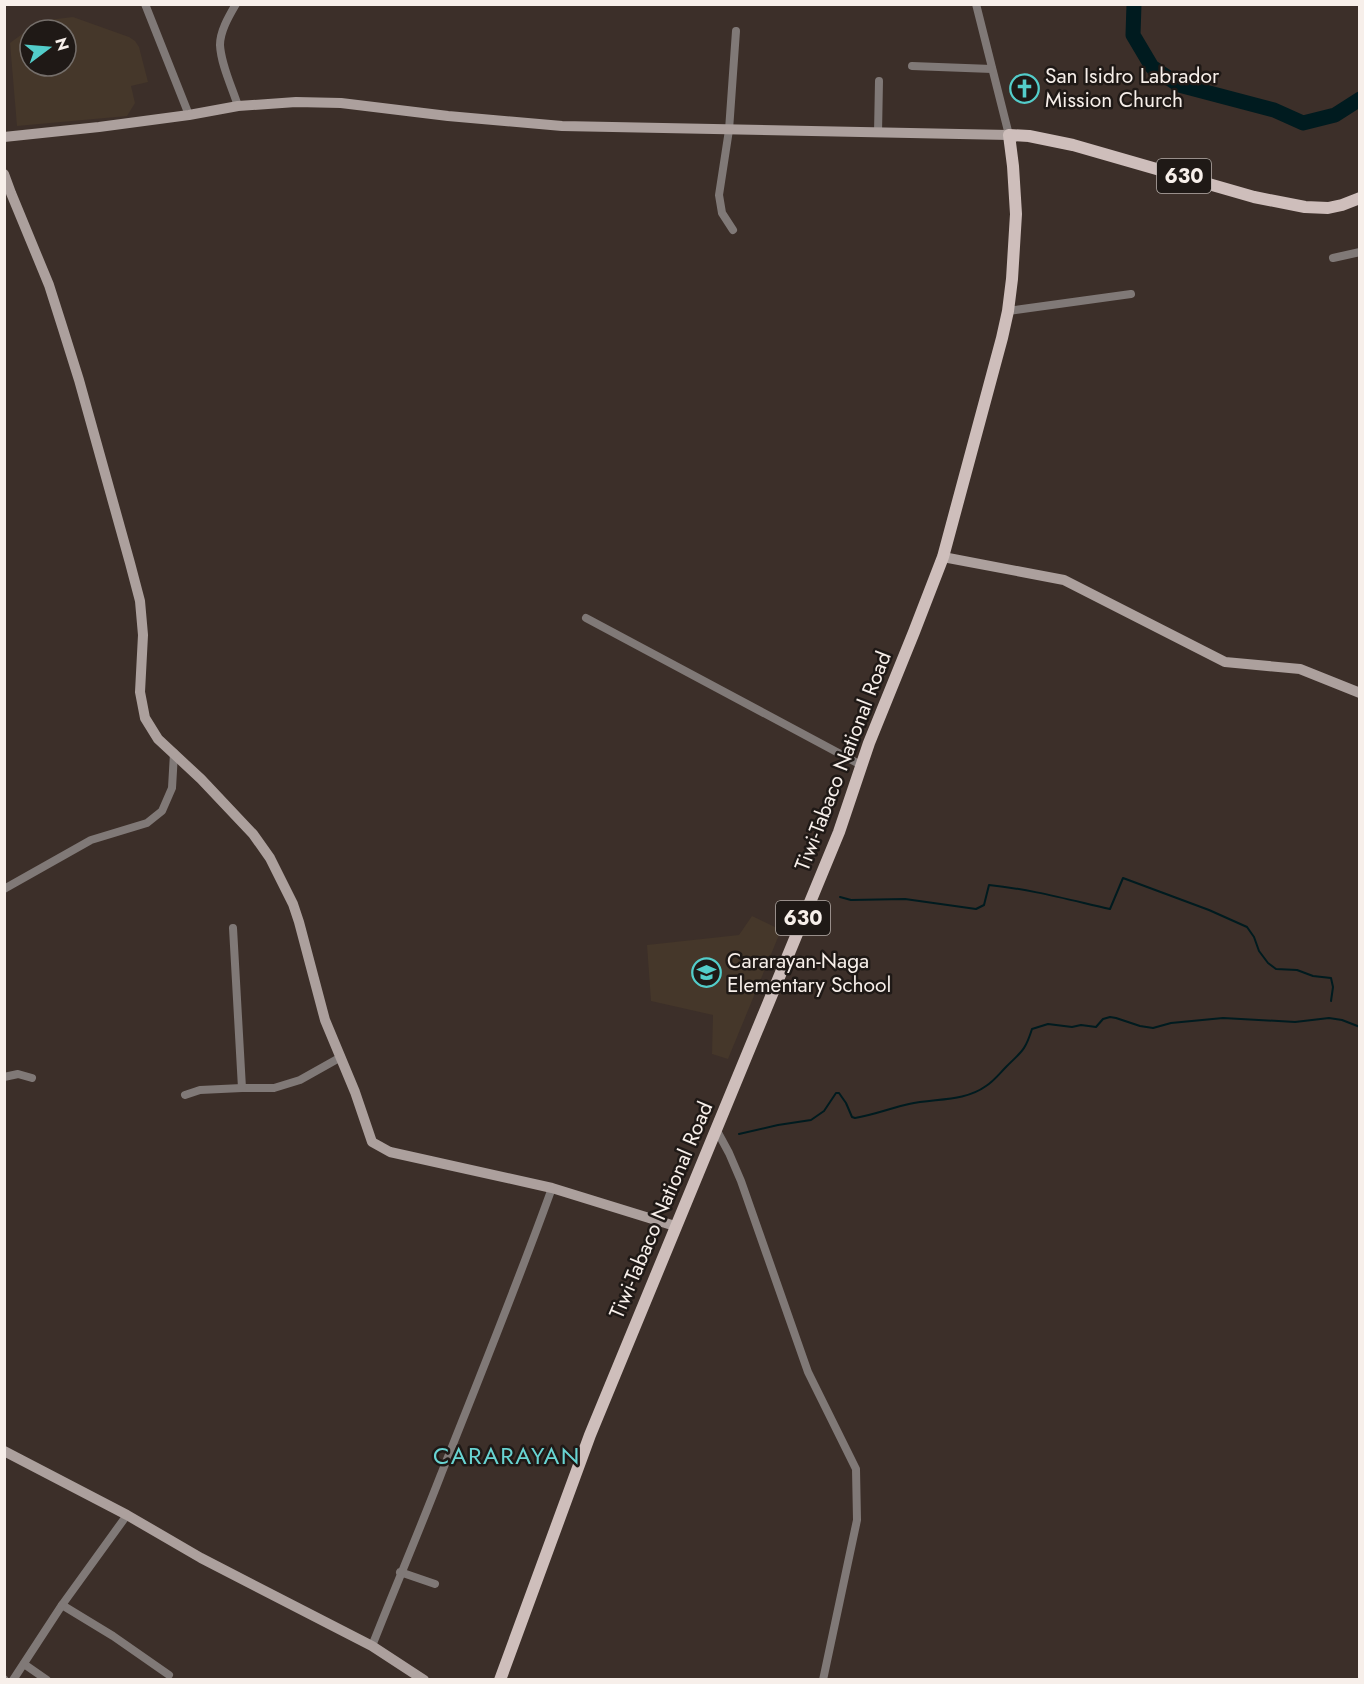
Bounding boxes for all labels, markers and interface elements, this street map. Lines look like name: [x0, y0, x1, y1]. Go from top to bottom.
north arrow: [18, 18, 78, 78]
text: N: [49, 35, 75, 53]
place label: San Isidro Labrador Mission Church: [1045, 61, 1220, 115]
church icon: San Isidro Labrador Mission Church: [1008, 72, 1040, 104]
road number: 630: [1157, 159, 1211, 193]
street label: Tiwi-Tabaco National Road: [787, 647, 899, 875]
road number: 630: [776, 901, 830, 935]
place label: Cararayan-Naga Elementary School: [727, 946, 891, 1000]
school or university icon: Cararayan-Naga Elementary School: [690, 957, 722, 989]
street label: Tiwi-Tabaco National Road: [602, 1097, 720, 1323]
district label: CARARAYAN: [433, 1438, 581, 1473]

